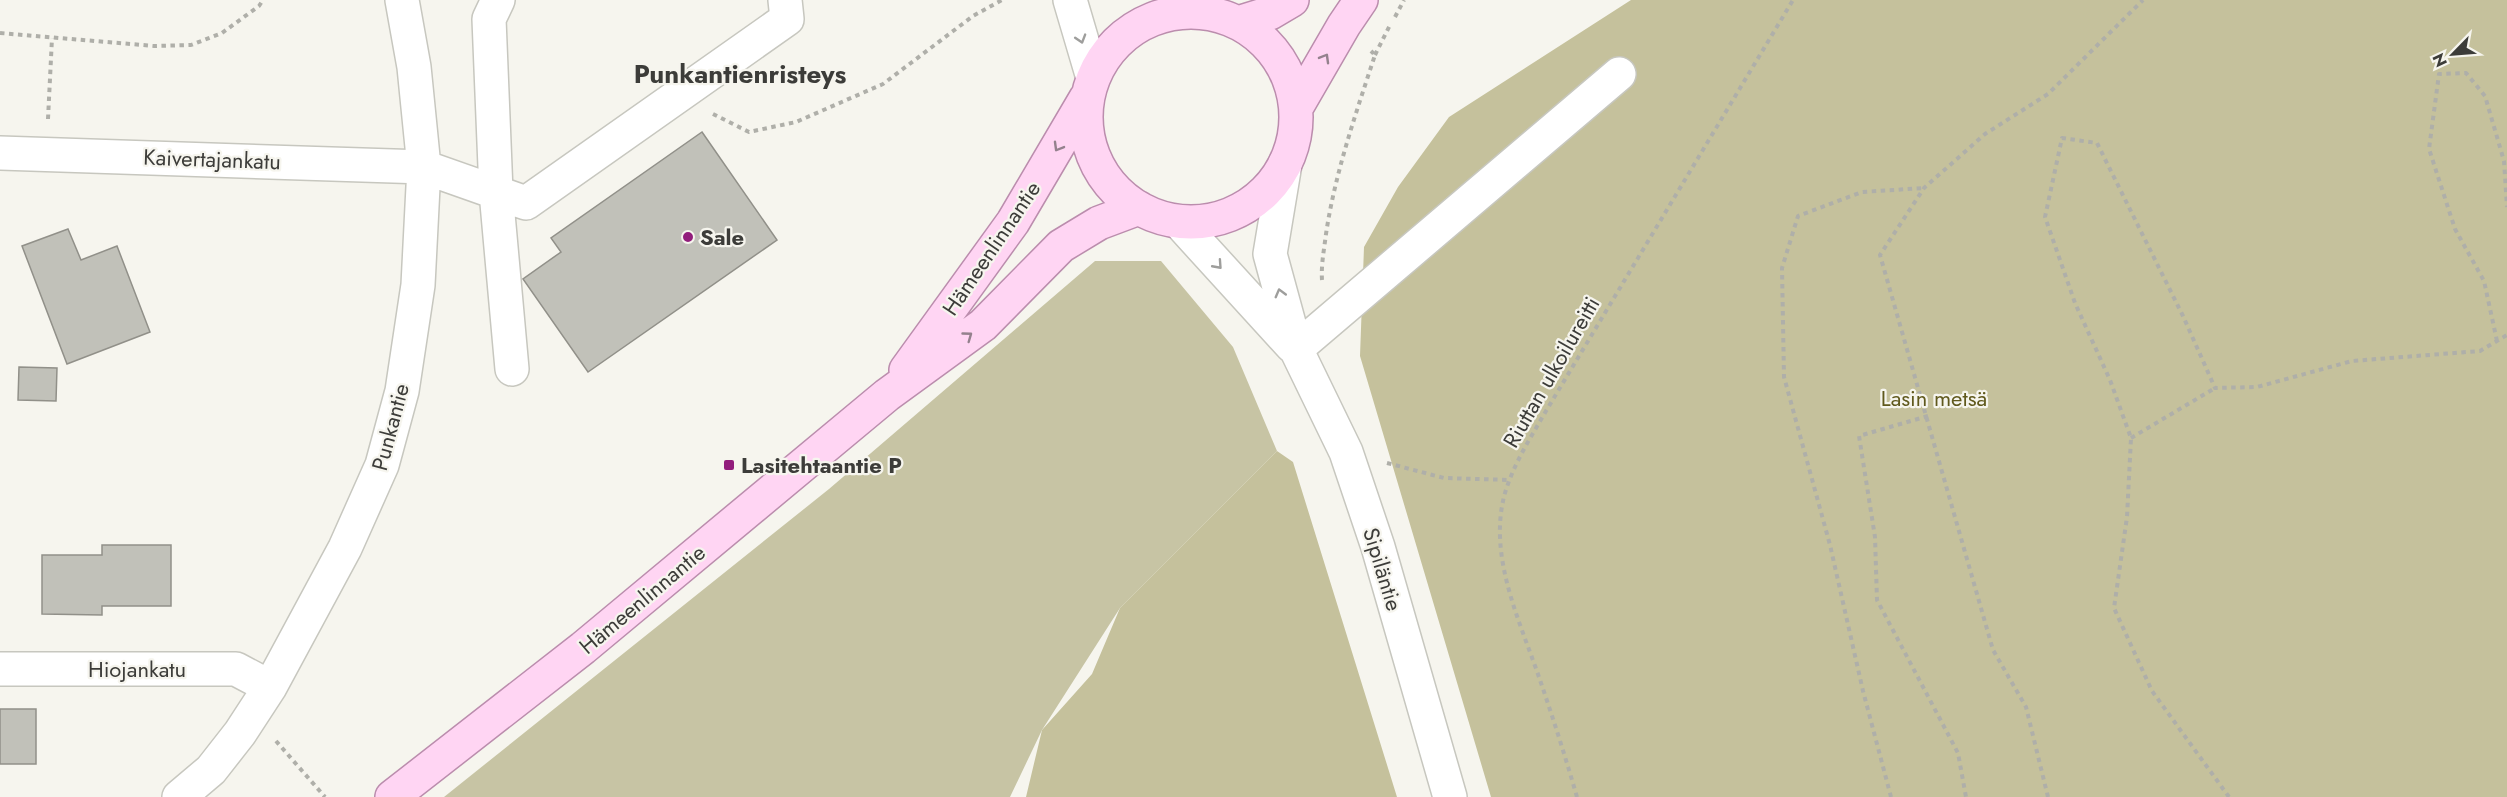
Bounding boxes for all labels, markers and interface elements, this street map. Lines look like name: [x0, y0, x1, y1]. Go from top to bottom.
north arrow: [2423, 24, 2483, 84]
one-way arrow: [1074, 33, 1086, 44]
text: N: [2427, 50, 2453, 71]
one-way arrow: [1318, 53, 1329, 64]
district label: Punkantienristeys: [634, 55, 847, 93]
street label: Kaivertajankatu: [143, 141, 281, 177]
one-way arrow: [1054, 141, 1065, 151]
street label: Hämeenlinnantie: [934, 174, 1048, 322]
place label: Sale: [700, 221, 744, 253]
marker: Sale: [681, 230, 695, 244]
one-way arrow: [1211, 258, 1222, 269]
one-way arrow: [1275, 288, 1288, 298]
street label: Riuttan ulkoilureitti: [1495, 291, 1607, 453]
one-way arrow: [962, 332, 973, 343]
street label: Punkantie: [363, 380, 417, 474]
park label: Lasin metsä: [1881, 382, 1987, 414]
place label: Lasitehtaantie P: [741, 449, 902, 481]
marker: Lasitehtaantie P: [722, 458, 736, 472]
street label: Sipiläntie: [1355, 523, 1411, 615]
street label: Hämeenlinnantie: [572, 537, 712, 661]
street label: Hiojankatu: [88, 653, 186, 685]

